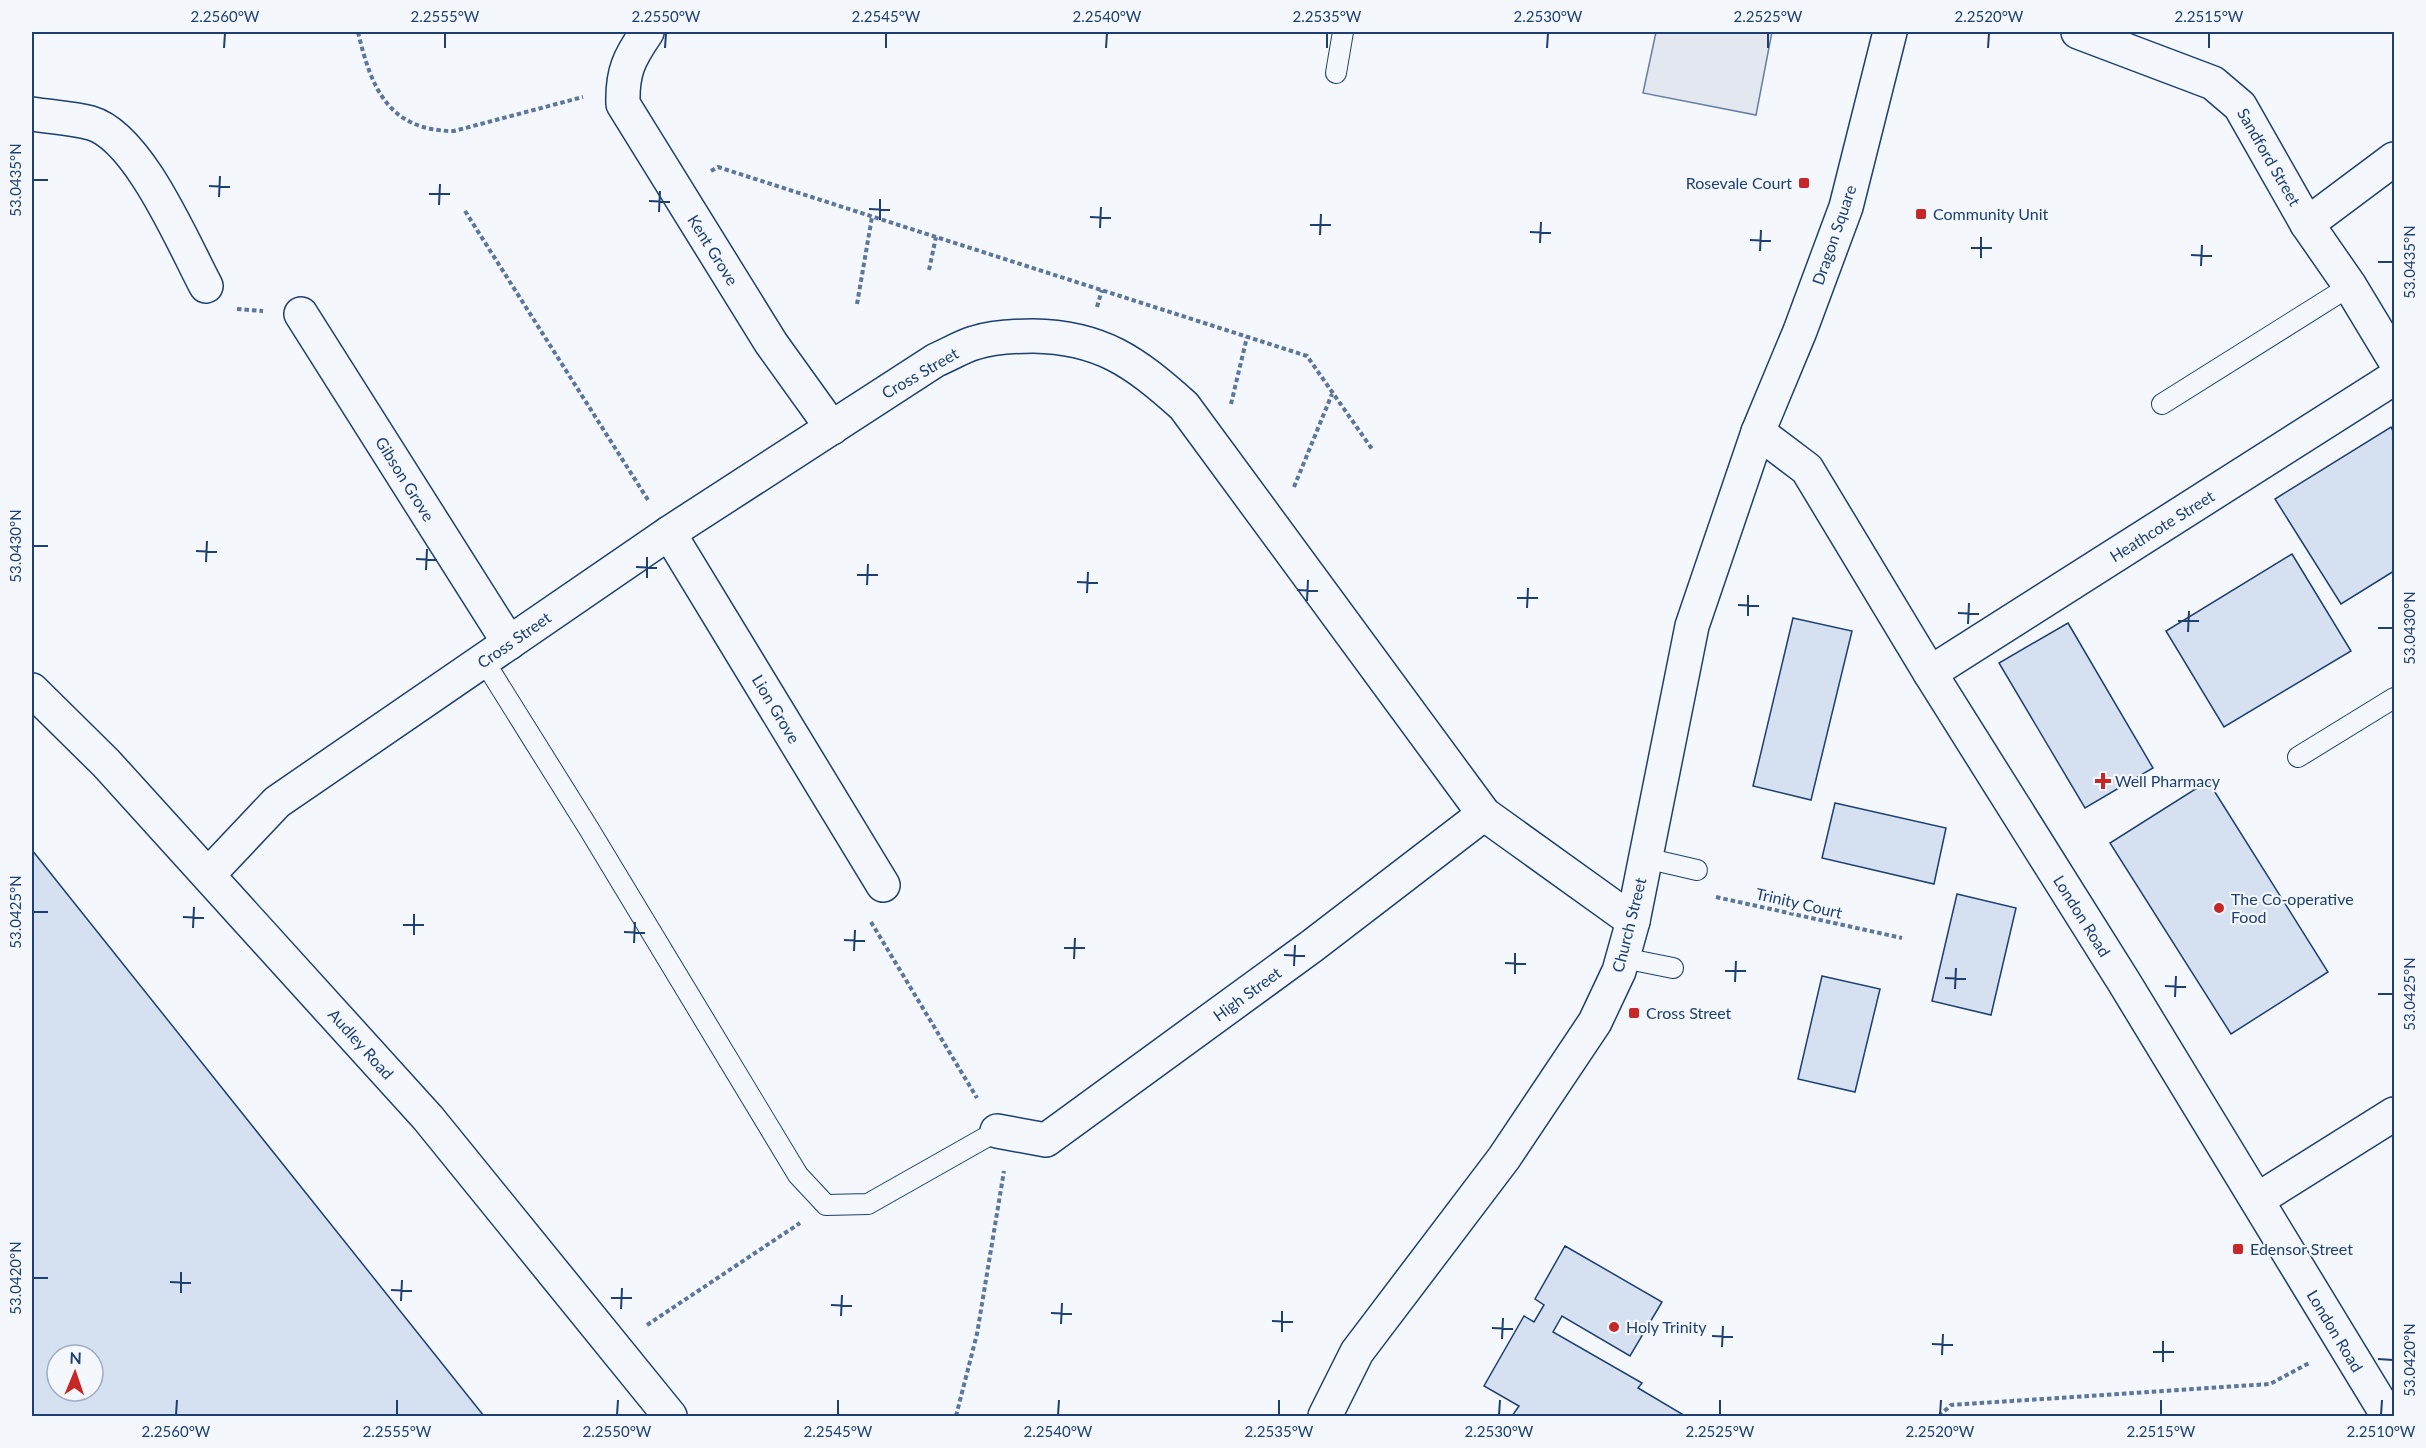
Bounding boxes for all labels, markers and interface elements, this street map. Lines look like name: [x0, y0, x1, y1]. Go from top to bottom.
text: 2.2560°W: [191, 7, 260, 25]
text: 2.2555°W: [411, 7, 480, 25]
text: 2.2550°W: [632, 7, 701, 25]
text: 2.2545°W: [852, 7, 921, 25]
text: 2.2540°W: [1073, 7, 1142, 25]
text: 2.2535°W: [1293, 7, 1362, 25]
text: 2.2530°W: [1514, 7, 1583, 25]
text: 2.2525°W: [1734, 7, 1803, 25]
text: 2.2520°W: [1955, 7, 2024, 25]
text: 2.2515°W: [2175, 7, 2244, 25]
street label: Sandford Street: [2234, 105, 2305, 209]
text: 53.0435°N: [6, 143, 24, 217]
place label: Rosevale Court: [1686, 173, 1792, 192]
marker: Rosevale Court: [1797, 176, 1811, 190]
street label: Dragon Square: [1808, 182, 1859, 287]
place label: Community Unit: [1933, 204, 2049, 223]
marker: Community Unit: [1914, 207, 1928, 221]
street label: Kent Grove: [684, 211, 743, 288]
text: 53.0435°N: [2400, 225, 2418, 299]
street label: Cross Street: [878, 343, 962, 402]
street label: Gibson Grove: [372, 433, 439, 524]
street label: Heathcote Street: [2106, 486, 2218, 565]
text: 53.0430°N: [6, 509, 24, 583]
text: 53.0430°N: [2400, 591, 2418, 665]
street label: Cross Street: [473, 607, 554, 672]
street label: Lion Grove: [749, 671, 804, 746]
place label: Well Pharmacy: [2115, 771, 2221, 790]
marker: Well Pharmacy: [2096, 774, 2110, 788]
street label: London Road: [2050, 872, 2115, 960]
text: 53.0425°N: [6, 875, 24, 949]
street label: Church Street: [1608, 875, 1650, 974]
street label: Trinity Court: [1754, 883, 1844, 922]
place label: The Co-operative Food: [2231, 889, 2354, 926]
marker: The Co-operative Food: [2212, 901, 2226, 915]
text: 53.0425°N: [2400, 957, 2418, 1031]
street label: High Street: [1209, 962, 1285, 1025]
place label: Cross Street: [1646, 1003, 1732, 1022]
street label: Audley Road: [325, 1005, 398, 1083]
marker: Cross Street: [1627, 1006, 1641, 1020]
place label: Edensor Street: [2250, 1239, 2353, 1258]
text: 53.0420°N: [6, 1241, 24, 1315]
marker: Edensor Street: [2231, 1242, 2245, 1256]
street label: London Road: [2304, 1286, 2367, 1375]
place label: Holy Trinity: [1626, 1317, 1707, 1336]
marker: Holy Trinity: [1607, 1320, 1621, 1334]
text: 53.0420°N: [2400, 1323, 2418, 1397]
north arrow: [45, 1343, 105, 1403]
text: N: [69, 1348, 82, 1367]
text: 2.2560°W: [142, 1422, 211, 1440]
text: 2.2555°W: [363, 1422, 432, 1440]
text: 2.2550°W: [583, 1422, 652, 1440]
text: 2.2545°W: [804, 1422, 873, 1440]
text: 2.2540°W: [1024, 1422, 1093, 1440]
text: 2.2535°W: [1245, 1422, 1314, 1440]
text: 2.2530°W: [1465, 1422, 1534, 1440]
text: 2.2525°W: [1686, 1422, 1755, 1440]
text: 2.2520°W: [1906, 1422, 1975, 1440]
text: 2.2515°W: [2127, 1422, 2196, 1440]
text: 2.2510°W: [2347, 1422, 2416, 1440]

